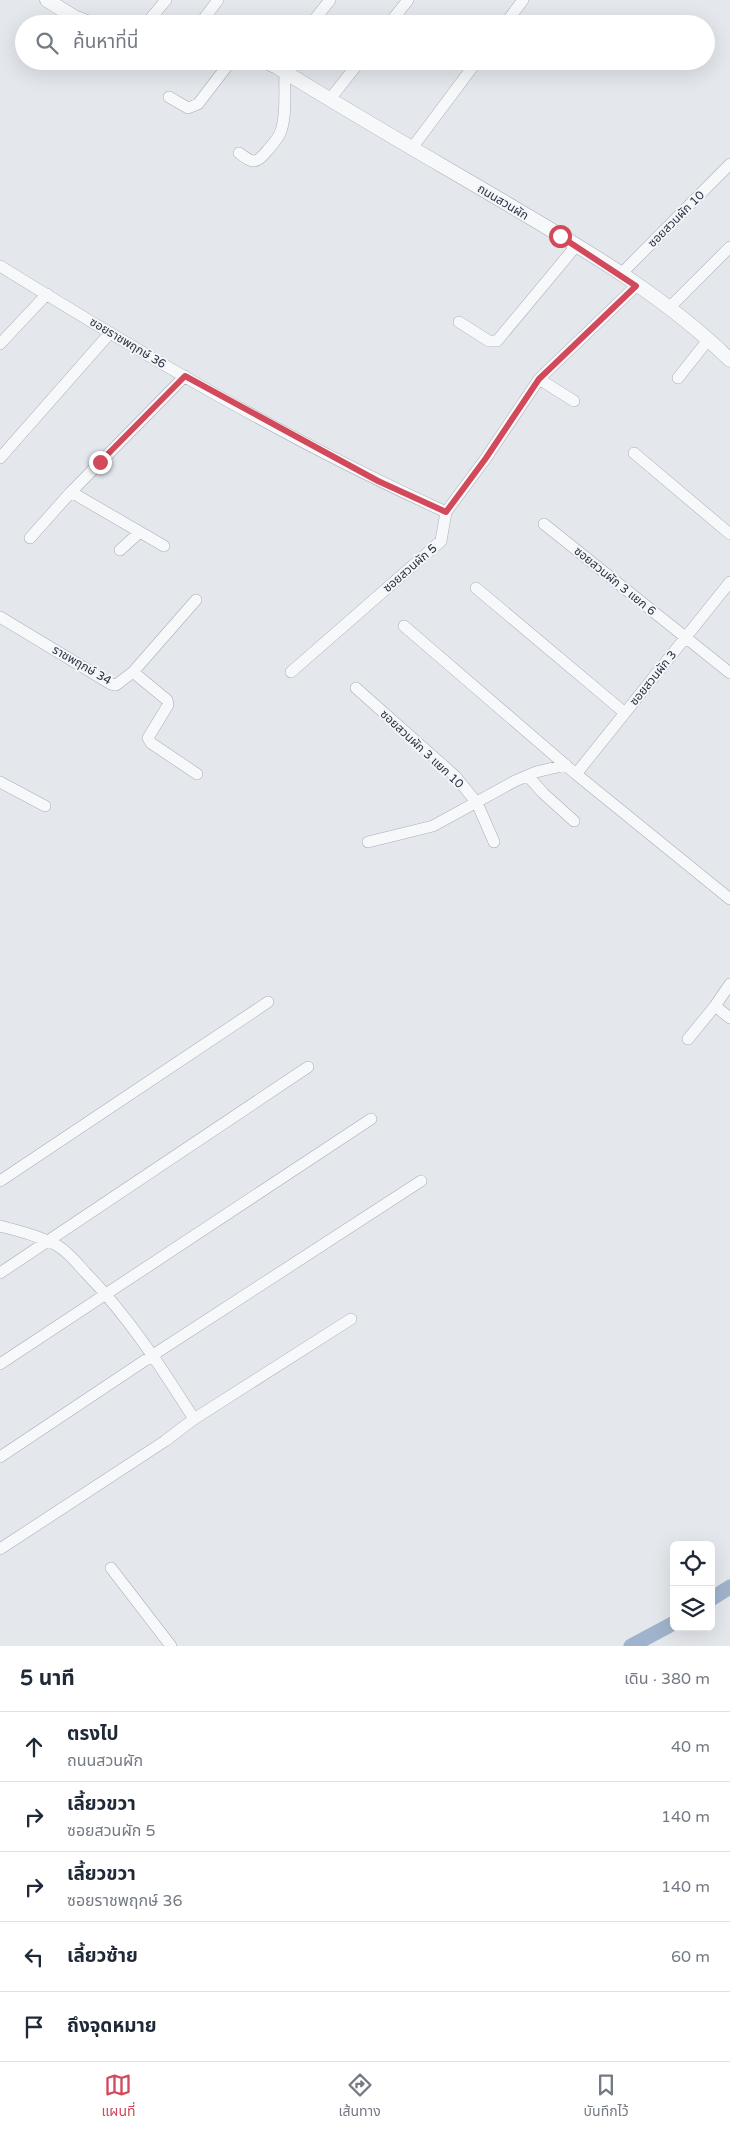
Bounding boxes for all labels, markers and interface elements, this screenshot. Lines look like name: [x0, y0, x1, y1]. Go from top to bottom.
search box: [15, 15, 715, 70]
icon: search: [33, 29, 61, 57]
text: ค้นหาที่นี่: [73, 31, 138, 53]
street label: ถนนสวนผัก: [475, 181, 531, 223]
street label: ซอยสวนผัก 10: [645, 188, 707, 250]
route start: [549, 225, 572, 248]
street label: ซอยราชพฤกษ์ 36: [87, 315, 169, 371]
route end: [89, 451, 112, 474]
street label: ซอยสวนผัก 5: [380, 541, 440, 595]
street label: ซอยสวนผัก 3 แยก 6: [571, 544, 659, 618]
street label: ราชพฤกษ์ 34: [50, 642, 114, 688]
street label: ซอยสวนผัก 3: [627, 648, 679, 708]
street label: ซอยสวนผัก 3 แยก 10: [378, 707, 467, 791]
map controls: [670, 1541, 715, 1631]
button: locate: [670, 1541, 715, 1586]
button: layers: [670, 1586, 715, 1631]
text: 5 นาที: [20, 1666, 75, 1691]
text: เดิน · 380 m: [624, 1669, 710, 1689]
text: ตรงไป: [67, 1723, 119, 1745]
icon: ahead: [20, 1733, 48, 1761]
text: 40 m: [671, 1737, 710, 1757]
text: ถนนสวนผัก: [67, 1751, 143, 1771]
text: เลี้ยวขวา: [67, 1793, 136, 1815]
icon: right: [20, 1803, 48, 1831]
text: 140 m: [661, 1807, 710, 1827]
text: ซอยสวนผัก 5: [67, 1821, 156, 1841]
text: เลี้ยวขวา: [67, 1863, 136, 1885]
icon: right: [20, 1873, 48, 1901]
text: 140 m: [661, 1877, 710, 1897]
text: ซอยราชพฤกษ์ 36: [67, 1891, 183, 1911]
icon: left: [20, 1943, 48, 1971]
text: เลี้ยวซ้าย: [67, 1945, 138, 1967]
text: 60 m: [671, 1947, 710, 1967]
icon: arrive: [20, 2013, 48, 2041]
text: ถึงจุดหมาย: [67, 2015, 157, 2037]
tab: แผนที่: [101, 2071, 136, 2122]
tab: เส้นทาง: [338, 2071, 381, 2122]
tab: บันทึกไว้: [584, 2071, 629, 2122]

